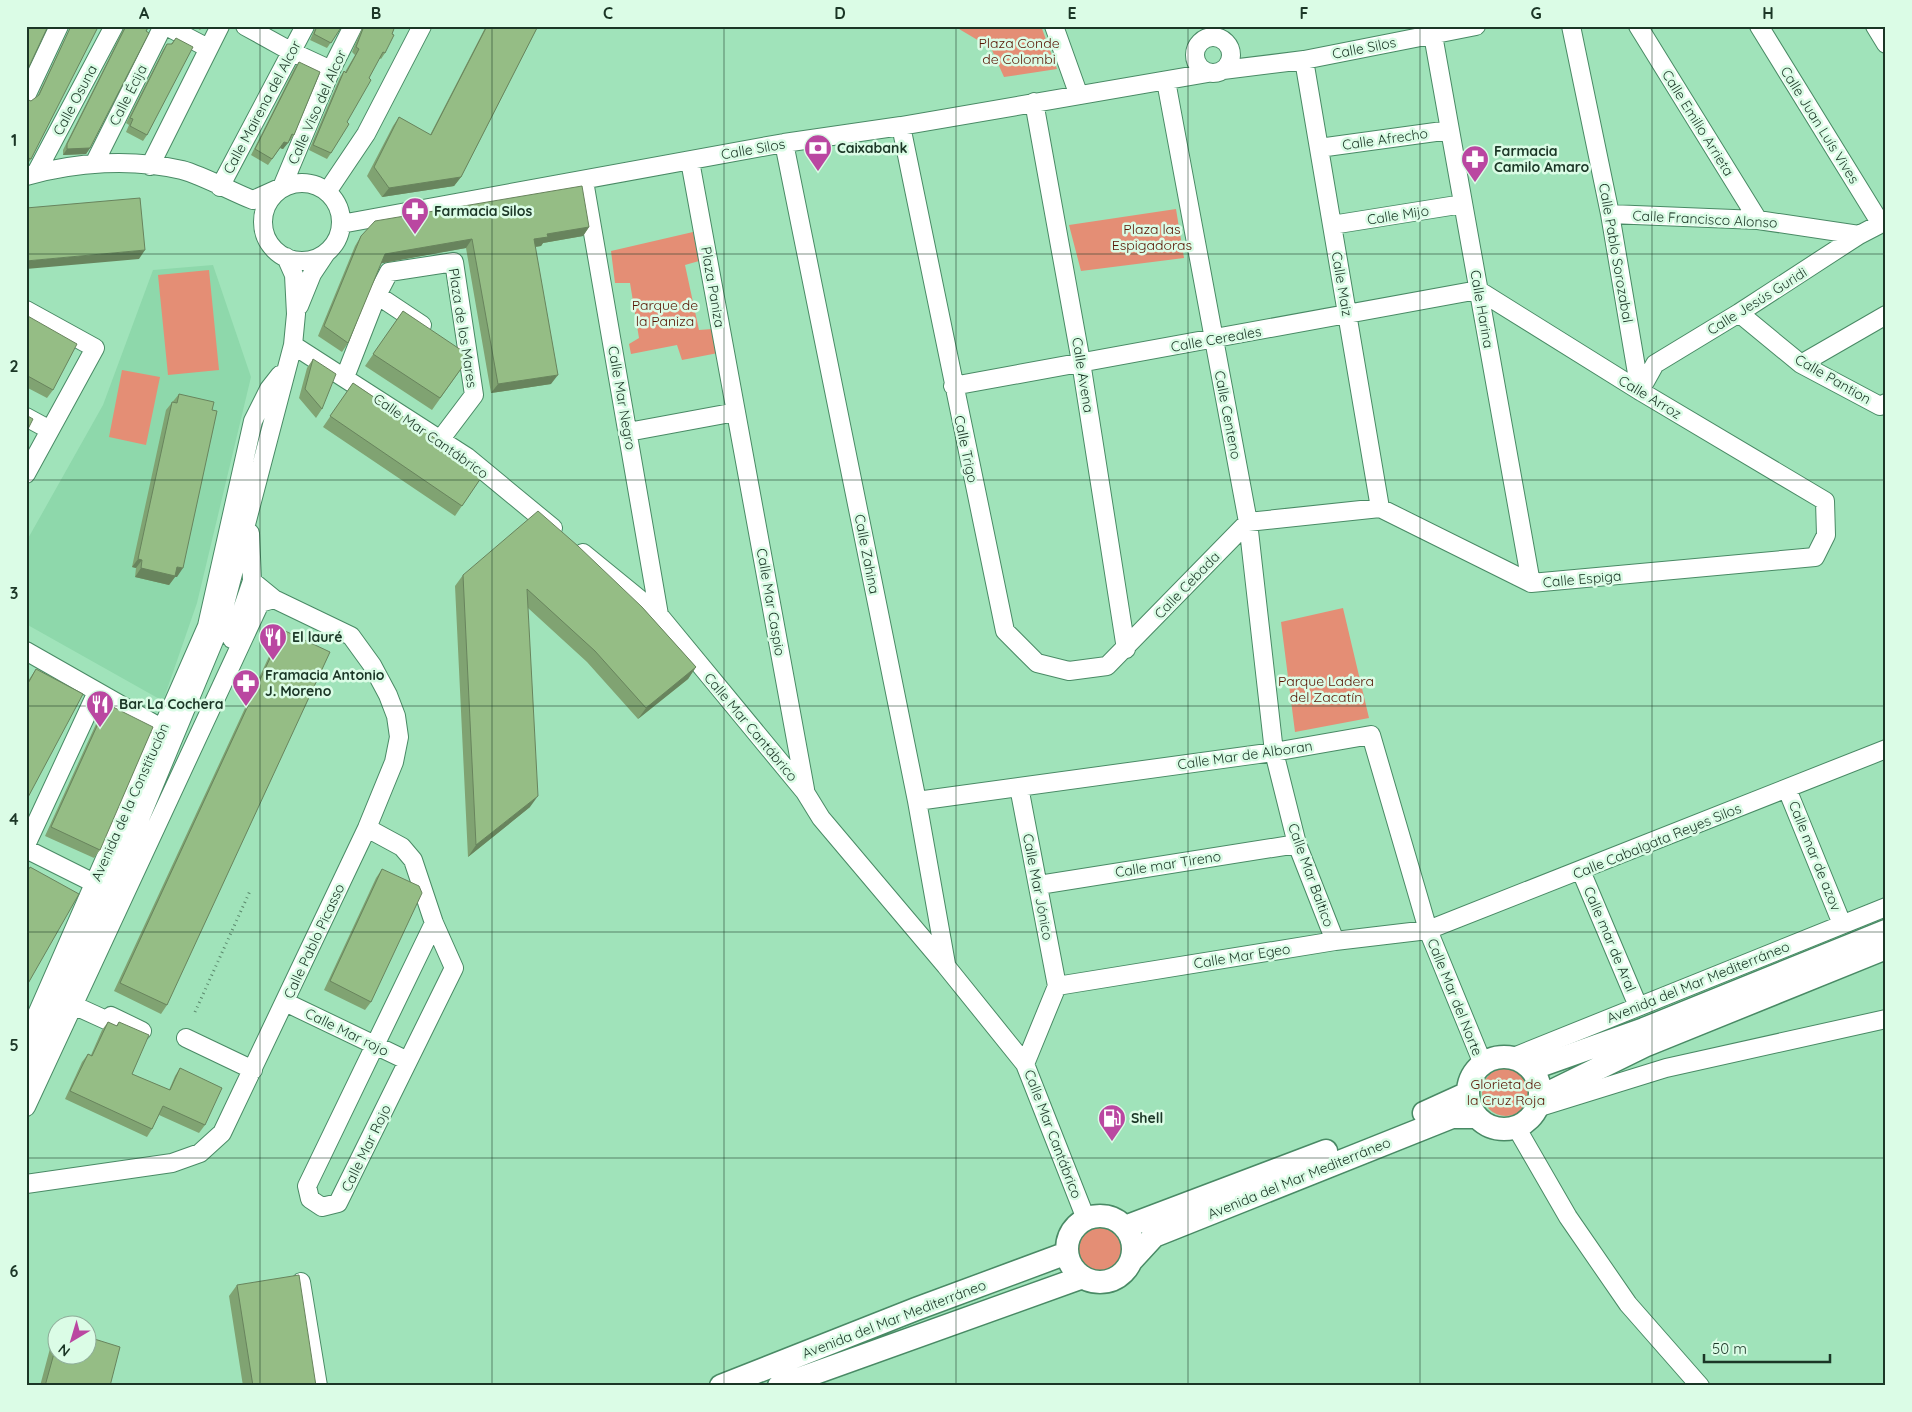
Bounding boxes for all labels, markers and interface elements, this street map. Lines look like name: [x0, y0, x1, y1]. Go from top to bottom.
text: A: [139, 3, 150, 23]
text: B: [371, 3, 381, 23]
text: C: [603, 3, 613, 23]
text: D: [834, 3, 846, 23]
text: E: [1067, 3, 1077, 23]
text: F: [1300, 3, 1309, 23]
text: G: [1530, 3, 1542, 23]
text: H: [1762, 3, 1774, 23]
street label: Calle Silos: [1331, 33, 1397, 63]
park label: Plaza Conde de Colombi: [978, 34, 1060, 68]
street label: Calle Mairena del Alcor: [219, 37, 305, 177]
street label: Calle Viso del Alcor: [284, 46, 351, 167]
street label: Calle Écija: [105, 61, 151, 129]
street label: Calle Osuna: [49, 62, 101, 138]
street label: Calle Juan Luís Vives: [1777, 63, 1863, 187]
street label: Calle Emilio Arrieta: [1658, 67, 1738, 179]
street label: Calle Afrecho: [1341, 124, 1429, 154]
text: 1: [11, 130, 17, 150]
bank icon: Caixabank: [803, 133, 833, 172]
street label: Calle Silos: [720, 135, 786, 163]
place label: Caixabank: [837, 139, 907, 157]
place label: Farmacia Camilo Amaro: [1494, 142, 1589, 176]
pharmacy icon: Farmacia Camilo Amaro: [1460, 144, 1490, 183]
street label: Calle Pablo Sorozabal: [1595, 182, 1637, 324]
pharmacy icon: Farmacia Silos: [400, 196, 430, 235]
street label: Calle Mijo: [1366, 201, 1430, 229]
place label: Farmacia Silos: [434, 202, 532, 220]
street label: Calle Francisco Alonso: [1632, 206, 1778, 232]
park label: Plaza las Espigadoras: [1112, 220, 1192, 254]
street label: Plaza Paniza: [697, 245, 729, 329]
street label: Calle Maiz: [1327, 250, 1357, 318]
street label: Calle Jesús Guridi: [1704, 263, 1810, 339]
street label: Plaza de los Mares: [445, 267, 481, 389]
street label: Calle Harina: [1466, 268, 1498, 350]
park label: Parque de la Paniza: [632, 296, 698, 330]
street label: Calle Cereales: [1169, 322, 1263, 356]
street label: Calle Avena: [1068, 336, 1098, 414]
street label: Calle Mar Negro: [604, 345, 640, 451]
street label: Calle Pantion: [1792, 350, 1874, 408]
text: 2: [9, 356, 19, 376]
street label: Calle Centeno: [1211, 369, 1245, 461]
street label: Calle Arroz: [1615, 371, 1685, 423]
street label: Calle Mar Cantábrico: [370, 389, 492, 483]
street label: Calle Trigo: [950, 414, 982, 484]
street label: Calle Zahina: [850, 513, 884, 595]
street label: Calle Mar Caspio: [753, 547, 789, 657]
street label: Calle Cebada: [1150, 548, 1224, 622]
street label: Calle Espiga: [1542, 567, 1622, 591]
text: 3: [10, 583, 18, 603]
restaurant icon: El lauré: [258, 622, 288, 661]
place label: El lauré: [292, 628, 342, 646]
place label: Framacia Antonio J. Moreno: [265, 666, 385, 700]
pharmacy icon: Framacia Antonio J. Moreno: [231, 668, 261, 707]
street label: Calle Mar Cantábrico: [700, 669, 802, 785]
park label: Parque Ladera del Zacatín: [1278, 672, 1374, 706]
restaurant icon: Bar La Cochera: [85, 689, 115, 728]
place label: Bar La Cochera: [119, 695, 224, 713]
street label: Avenida de la Constitución: [87, 720, 173, 884]
street label: Calle Mar de Alboran: [1176, 737, 1314, 773]
street label: Calle mar de azov: [1785, 798, 1845, 914]
street label: Calle Cabalgata Reyes Silos: [1570, 799, 1744, 883]
text: 4: [9, 809, 19, 829]
street label: Calle Mar Baltico: [1284, 821, 1338, 929]
street label: Calle Mar Jónico: [1019, 832, 1057, 942]
street label: Calle mar Tireno: [1114, 847, 1222, 881]
street label: Calle Pablo Picasso: [279, 881, 349, 1001]
street label: Calle mar de Aral: [1580, 884, 1640, 994]
street label: Calle Mar del Norte: [1423, 936, 1487, 1058]
street label: Avenida del Mar Mediterráneo: [1604, 937, 1792, 1027]
street label: Calle Mar Egeo: [1192, 939, 1292, 973]
street label: Calle Mar rojo: [302, 1004, 392, 1060]
text: 5: [9, 1035, 19, 1055]
street label: Calle Mar Cantábrico: [1020, 1067, 1086, 1201]
park label: Glorieta de la Cruz Roja: [1467, 1075, 1545, 1109]
street label: Calle Mar Rojo: [337, 1101, 395, 1195]
fuel station icon: Shell: [1097, 1103, 1127, 1142]
place label: Shell: [1131, 1109, 1163, 1127]
street label: Avenida del Mar Mediterráneo: [1205, 1133, 1393, 1223]
text: 6: [10, 1261, 19, 1281]
street label: Avenida del Mar Mediterráneo: [799, 1276, 989, 1362]
north arrow: [48, 1314, 98, 1364]
scale bar: [1704, 1332, 1831, 1364]
text: 50 m: [1712, 1339, 1747, 1358]
text: N: [54, 1340, 74, 1361]

